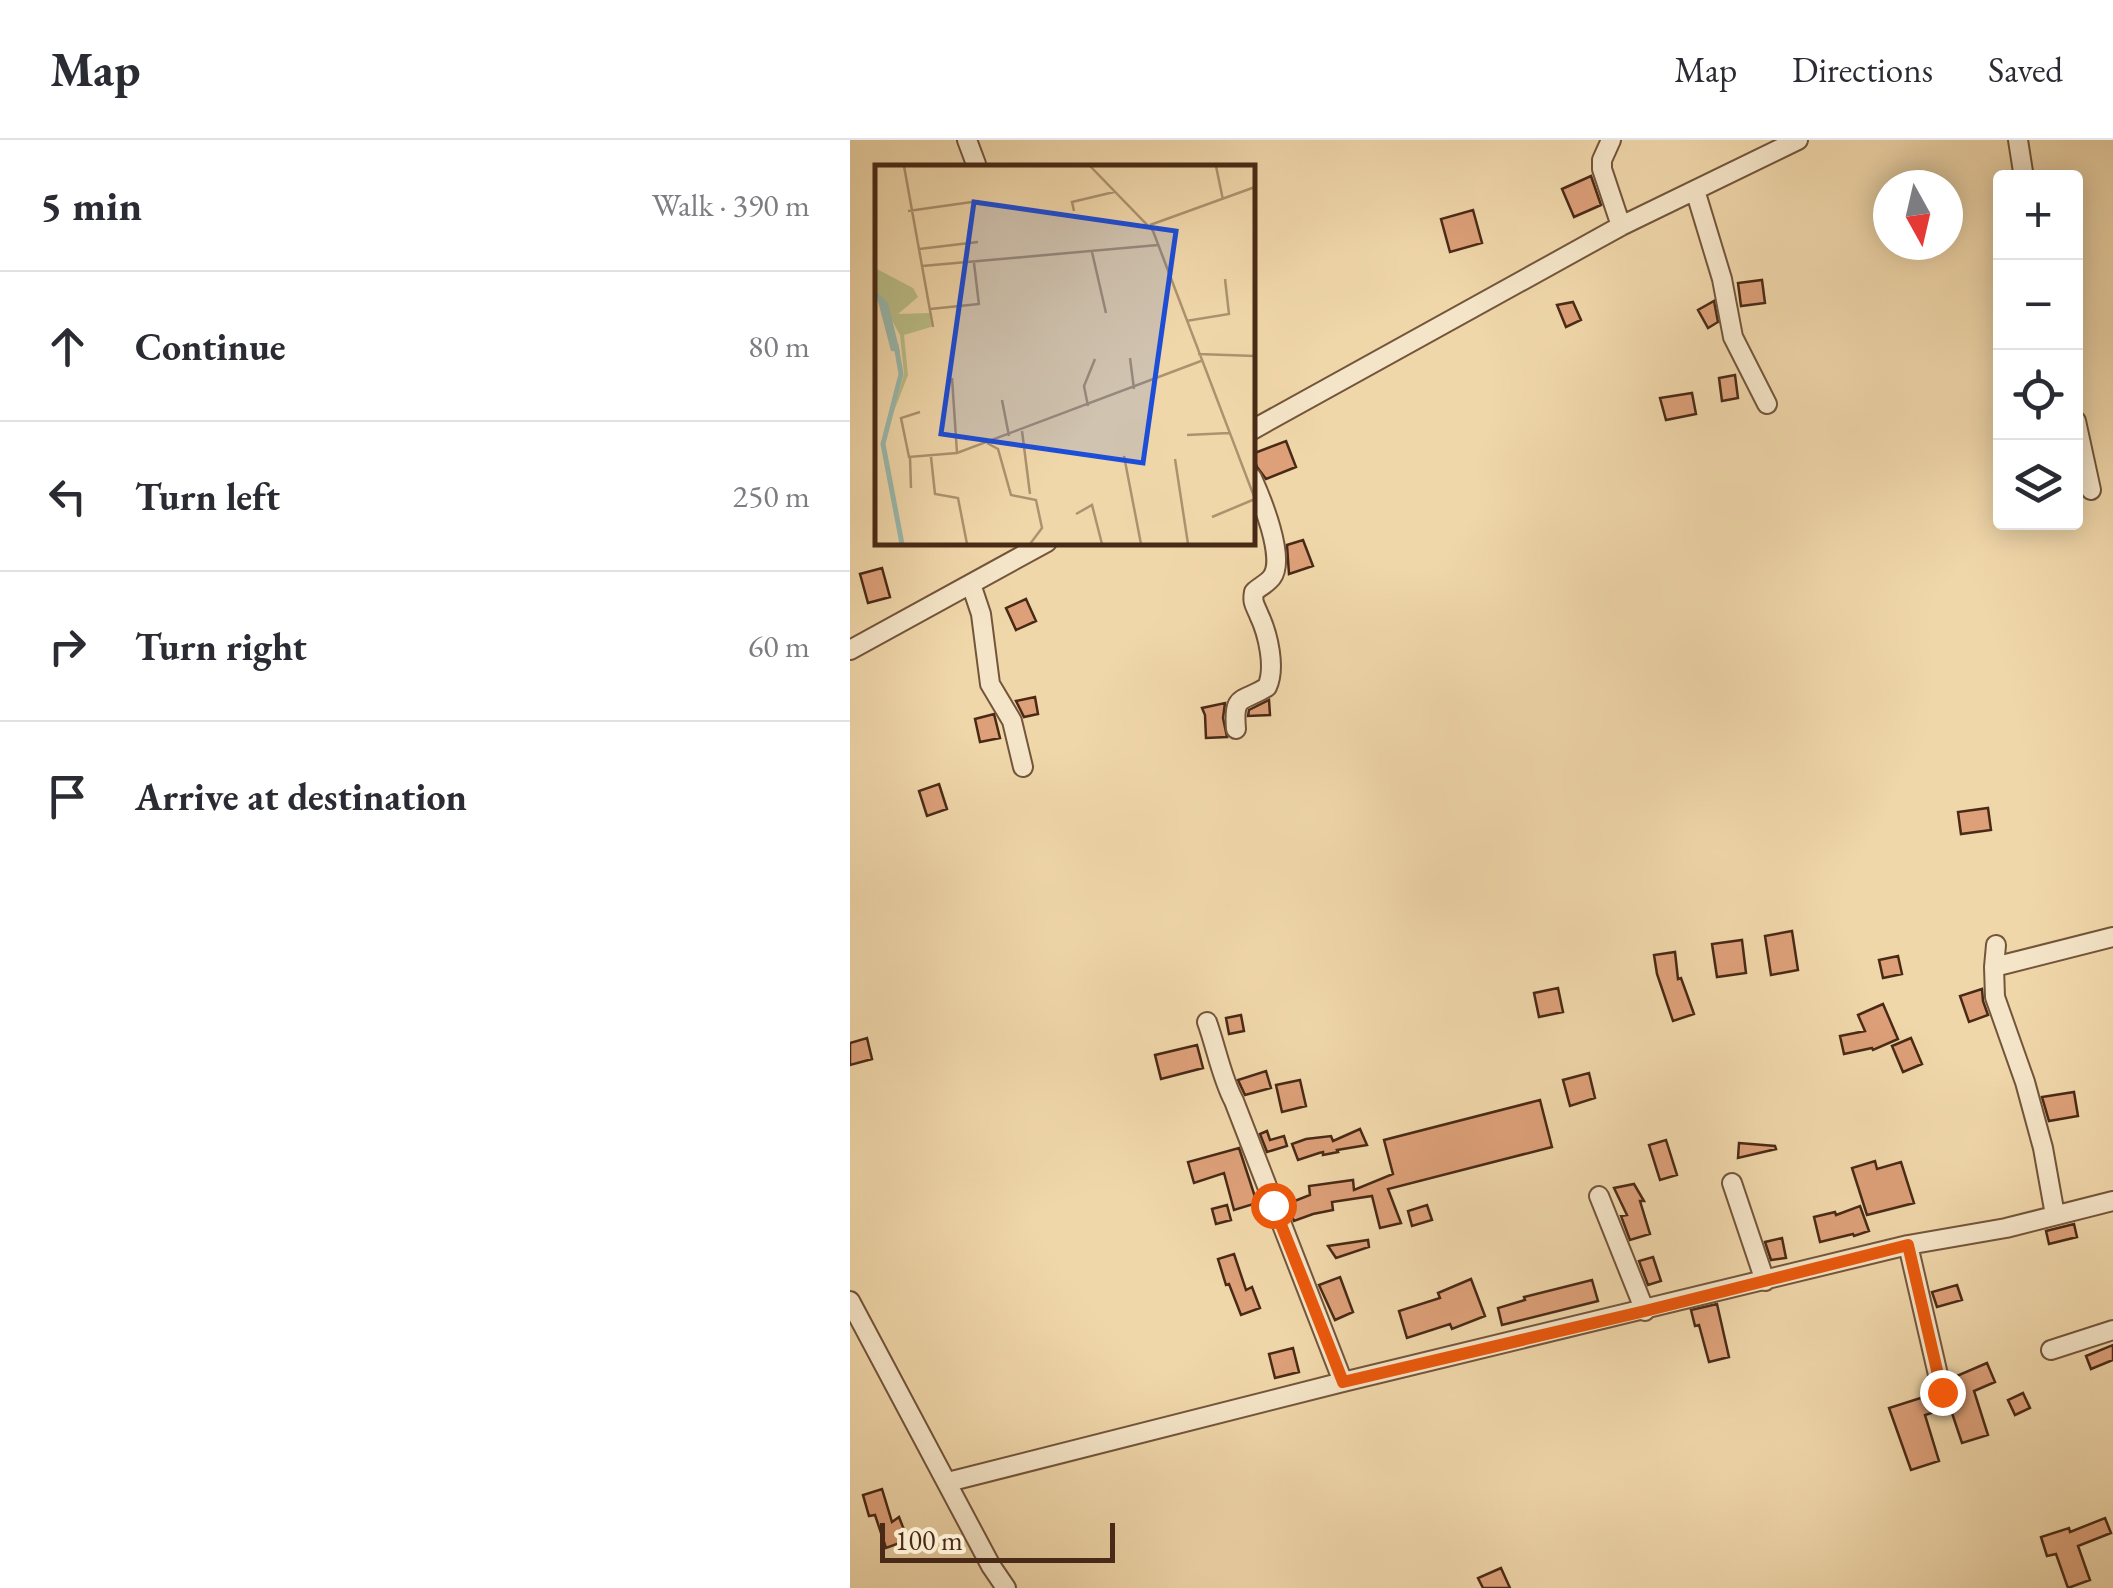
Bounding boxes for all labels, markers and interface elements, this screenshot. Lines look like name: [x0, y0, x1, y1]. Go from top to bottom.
text: Map: [50, 38, 141, 100]
text: Map: [1674, 47, 1737, 92]
text: Directions: [1792, 47, 1933, 92]
text: Saved: [1988, 47, 2063, 92]
inset map: [875, 165, 1255, 545]
north arrow: [1873, 170, 1963, 260]
map controls: [1993, 170, 2083, 530]
button: +: [1993, 170, 2083, 260]
text: 5 min: [40, 178, 142, 233]
text: Walk · 390 m: [652, 184, 810, 226]
button: −: [1993, 260, 2083, 350]
icon: ahead: [40, 319, 95, 374]
text: Continue: [135, 322, 286, 371]
text: 80 m: [748, 325, 810, 367]
button: locate: [1993, 350, 2083, 440]
button: layers: [1993, 440, 2083, 530]
icon: left: [40, 469, 95, 524]
text: Turn left: [135, 472, 280, 521]
text: 250 m: [733, 475, 810, 517]
icon: right: [40, 619, 95, 674]
text: Turn right: [135, 622, 307, 671]
text: 60 m: [748, 625, 810, 667]
icon: arrive: [40, 769, 95, 824]
text: Arrive at destination: [135, 772, 467, 821]
route start: [1251, 1183, 1297, 1229]
route end: [1920, 1370, 1966, 1416]
scale bar: [880, 1518, 1115, 1562]
text: 100 m: [895, 1522, 963, 1558]

